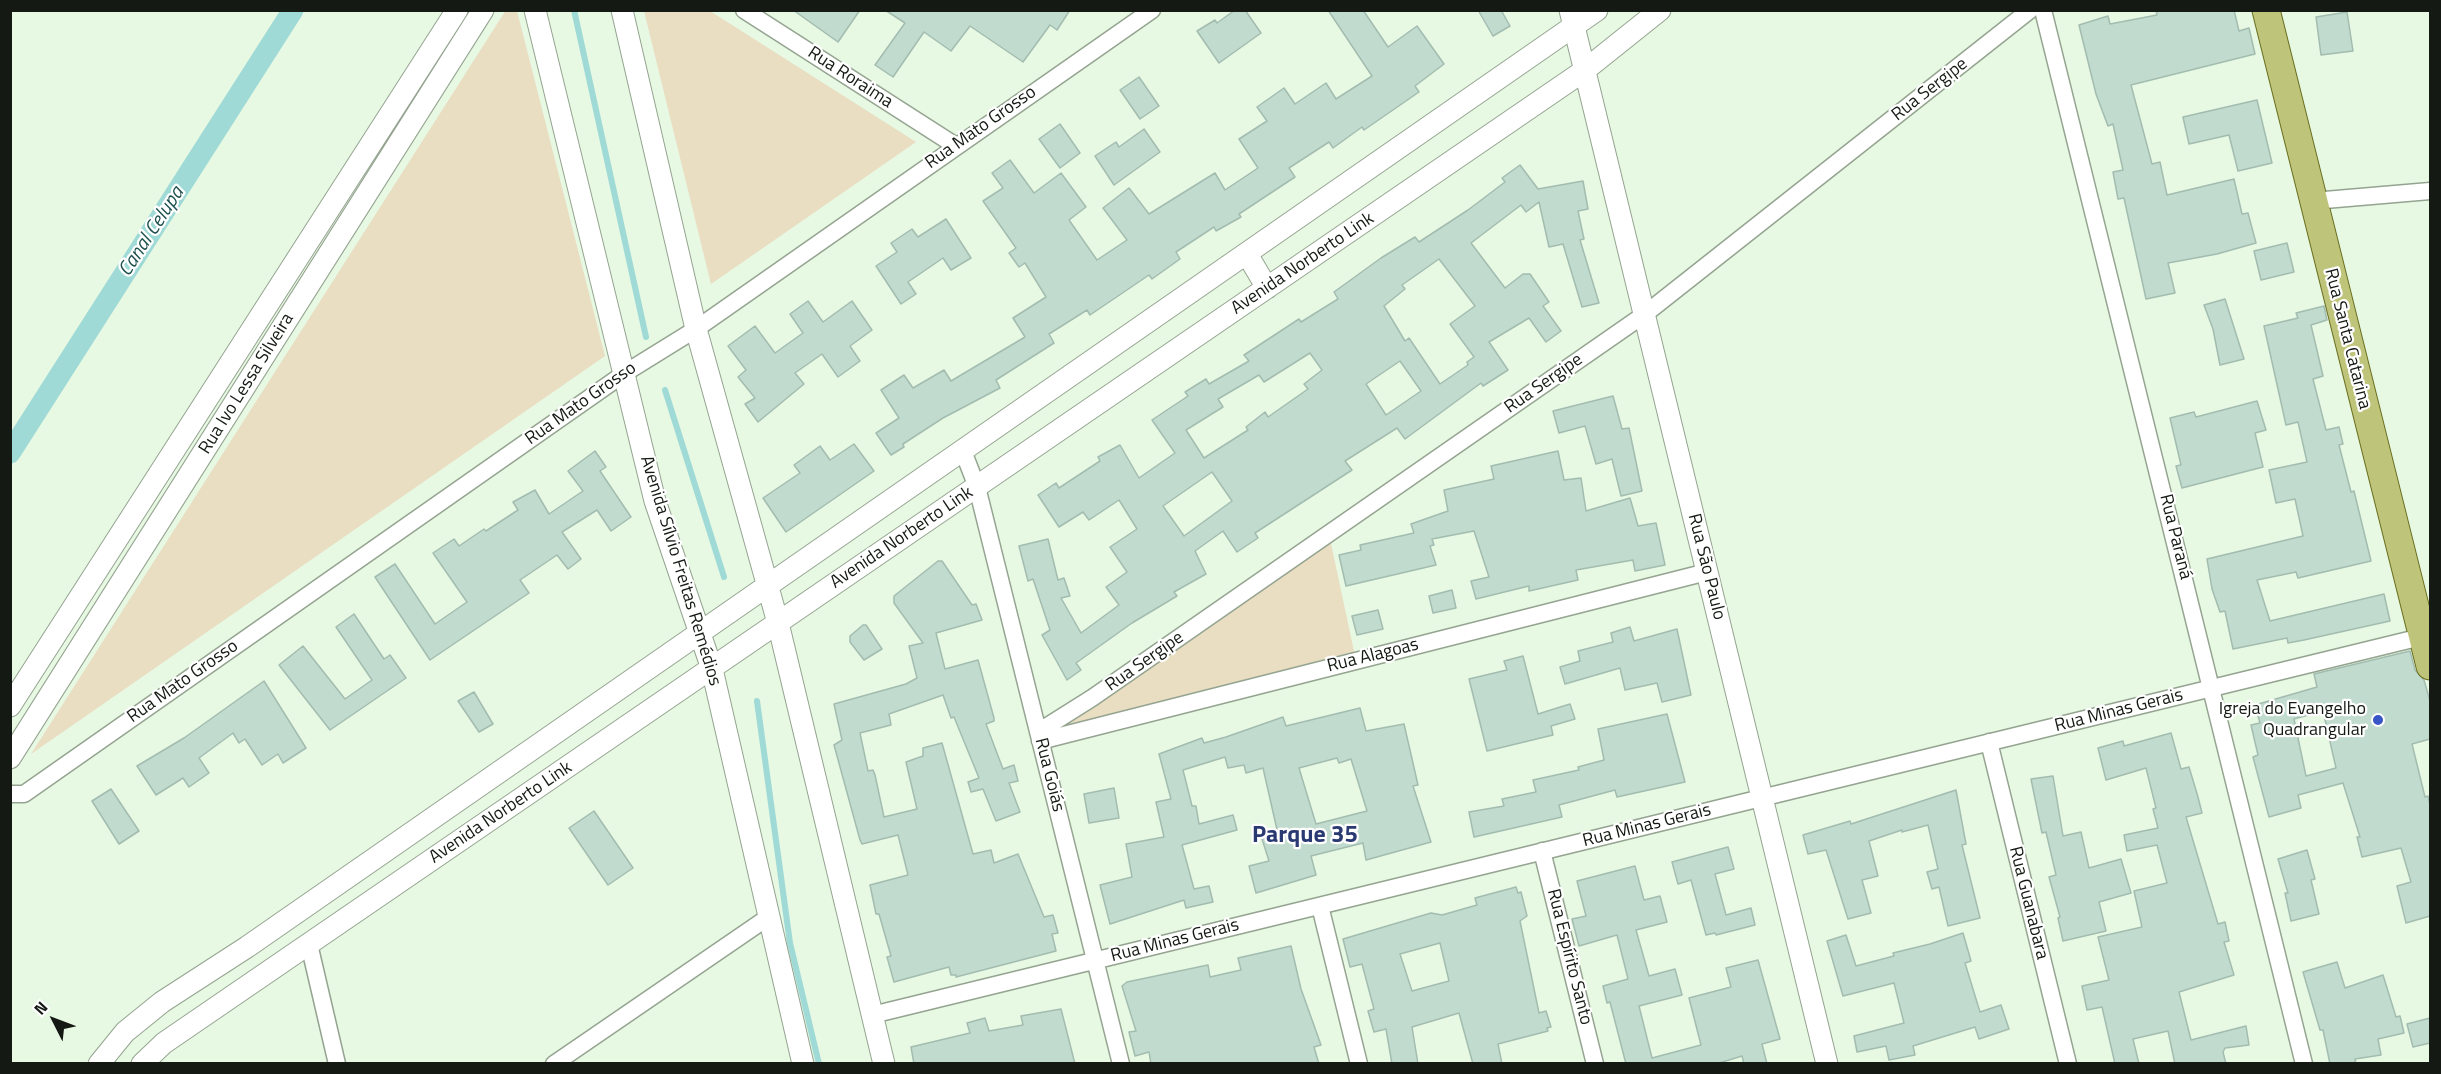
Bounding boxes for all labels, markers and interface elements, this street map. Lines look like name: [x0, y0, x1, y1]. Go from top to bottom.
street label: Rua Roraima: [803, 42, 897, 114]
street label: Rua Sergipe: [1888, 54, 1972, 126]
street label: Rua Mato Grosso: [921, 82, 1041, 174]
water label: Canal Celupa: [114, 183, 190, 281]
street label: Avenida Norberto Link: [1228, 208, 1378, 320]
street label: Rua Santa Catarina: [2319, 266, 2375, 412]
street label: Rua Ivo Lessa Silveira: [195, 310, 299, 458]
street label: Rua Sergipe: [1501, 349, 1587, 419]
street label: Rua Mato Grosso: [521, 358, 641, 450]
street label: Avenida Sílvio Freitas Remédios: [635, 453, 725, 689]
street label: Avenida Norberto Link: [827, 482, 977, 594]
street label: Rua Paraná: [2154, 492, 2196, 582]
street label: Rua São Paulo: [1682, 512, 1730, 622]
street label: Rua Sergipe: [1102, 627, 1188, 697]
street label: Rua Alagoas: [1325, 634, 1421, 678]
street label: Rua Mato Grosso: [123, 636, 243, 728]
street label: Rua Minas Gerais: [2053, 685, 2185, 737]
place label: Igreja do Evangelho Quadrangular: [2219, 699, 2366, 742]
marker: Igreja do Evangelho Quadrangular: [2371, 713, 2385, 727]
street label: Rua Goiás: [1029, 736, 1069, 814]
street label: Avenida Norberto Link: [426, 757, 576, 869]
street label: Rua Minas Gerais: [1581, 800, 1713, 852]
district label: Parque 35: [1252, 822, 1358, 850]
street label: Rua Guanabara: [2004, 844, 2052, 962]
street label: Rua Espírito Santo: [1542, 887, 1596, 1027]
street label: Rua Minas Gerais: [1109, 915, 1241, 967]
north arrow: [24, 990, 84, 1050]
text: N: [28, 996, 53, 1020]

